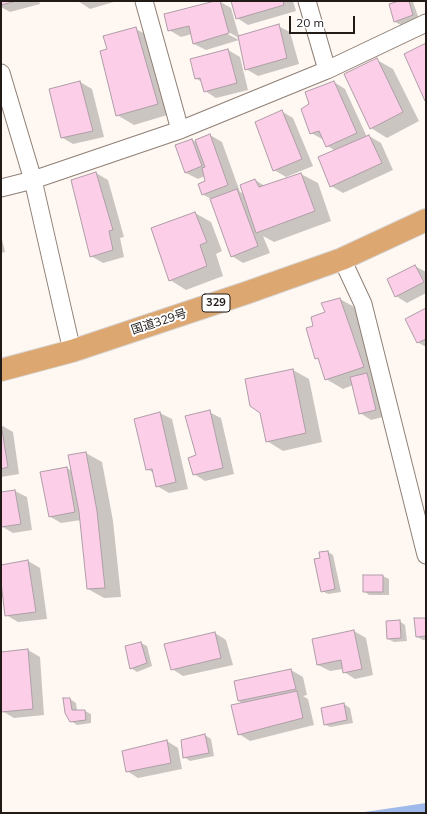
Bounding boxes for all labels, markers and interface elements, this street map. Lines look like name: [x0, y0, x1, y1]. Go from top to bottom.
scale bar: [291, 8, 357, 34]
text: 20 m: [296, 15, 324, 30]
road number: 329: [202, 294, 230, 312]
street label: 国道329号: [129, 306, 189, 338]

